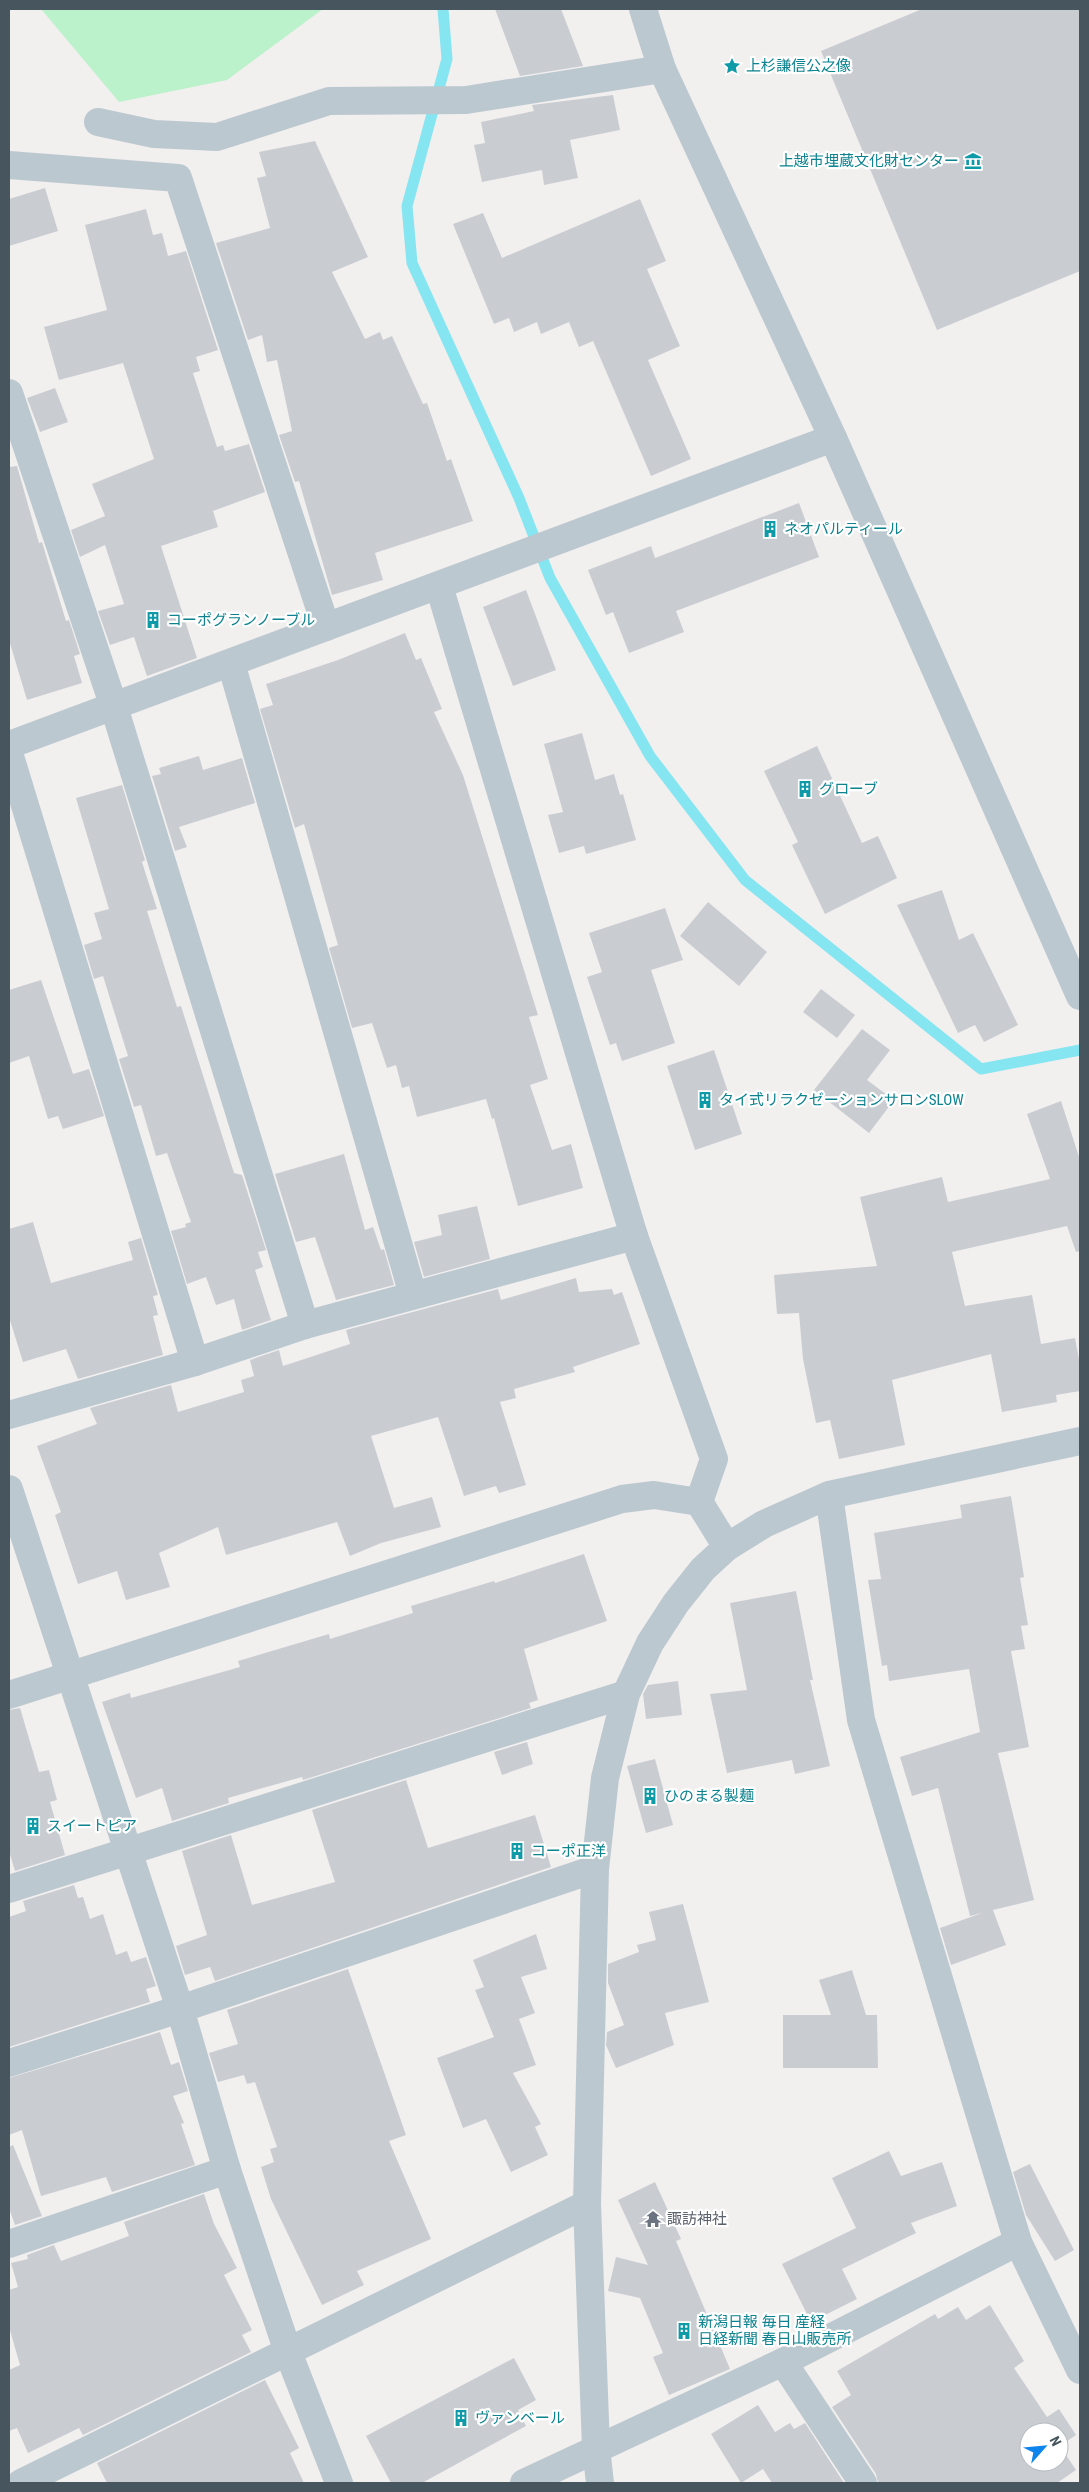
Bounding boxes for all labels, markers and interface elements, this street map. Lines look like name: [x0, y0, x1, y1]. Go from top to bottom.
place icon: 上杉謙信公之像: [722, 56, 742, 76]
place label: 上杉謙信公之像: [746, 57, 851, 75]
museum icon: 上越市埋蔵文化財センター: [963, 151, 983, 171]
place label: 上越市埋蔵文化財センター: [779, 152, 959, 170]
building icon: ネオパルティール: [760, 519, 780, 539]
place label: ネオパルティール: [784, 520, 903, 538]
building icon: コーポグランノーブル: [143, 610, 163, 630]
place label: コーポグランノーブル: [167, 611, 315, 629]
building icon: グローブ: [795, 779, 815, 799]
place label: グローブ: [819, 780, 878, 798]
building icon: タイ式リラクゼーションサロンSLOW: [695, 1090, 715, 1110]
place label: タイ式リラクゼーションサロンSLOW: [719, 1091, 964, 1109]
building icon: ひのまる製麺: [640, 1786, 660, 1806]
place label: ひのまる製麺: [664, 1787, 754, 1805]
building icon: スイートピア: [23, 1816, 43, 1836]
place label: スイートピア: [47, 1817, 137, 1835]
building icon: コーポ正洋: [507, 1841, 527, 1861]
place label: コーポ正洋: [531, 1842, 606, 1860]
temple icon: 諏訪神社: [643, 2209, 663, 2229]
place label: 諏訪神社: [667, 2210, 727, 2228]
place label: 新潟日報 毎日 産経 日経新聞 春日山販売所: [698, 2313, 851, 2348]
building icon: 新潟日報 毎日 産経 日経新聞 春日山販売所: [674, 2321, 694, 2341]
building icon: ヴァンベール: [451, 2408, 471, 2428]
place label: ヴァンベール: [475, 2409, 565, 2427]
north arrow: [1019, 2422, 1069, 2472]
text: N: [1047, 2434, 1065, 2449]

